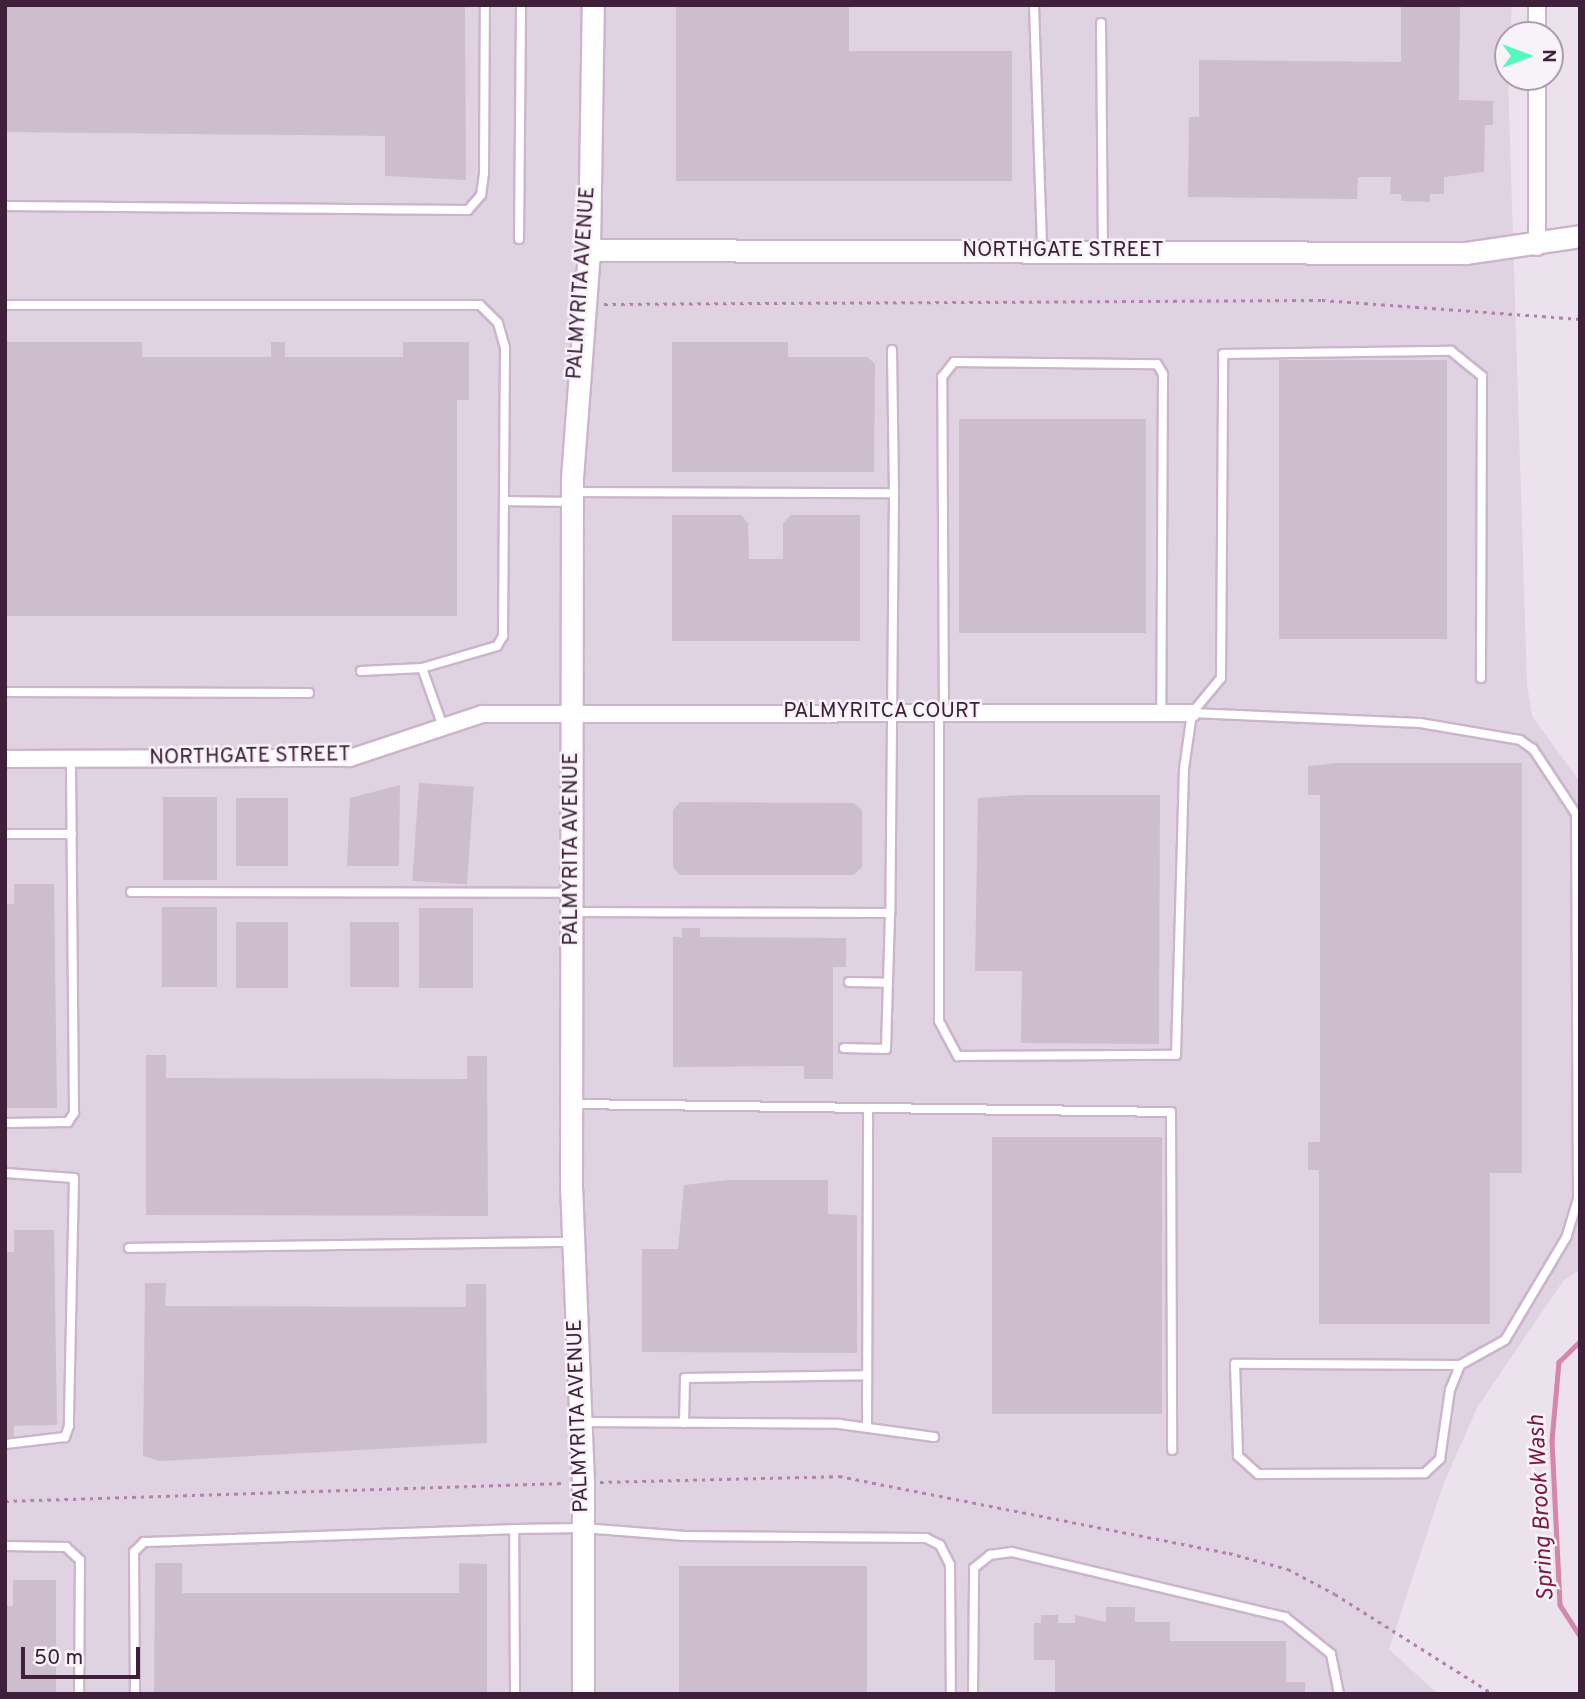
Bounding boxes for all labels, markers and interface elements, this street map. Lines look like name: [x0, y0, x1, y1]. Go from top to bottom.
north arrow: [1494, 21, 1564, 91]
text: N: [1536, 49, 1560, 63]
street label: PALMYRITA AVENUE: [563, 185, 601, 381]
street label: NORTHGATE STREET: [962, 238, 1164, 264]
street label: PALMYRITCA COURT: [783, 699, 981, 725]
street label: NORTHGATE STREET: [149, 743, 351, 771]
street label: PALMYRITA AVENUE: [559, 752, 585, 946]
street label: PALMYRITA AVENUE: [563, 1318, 595, 1514]
water label: Spring Brook Wash: [1524, 1414, 1562, 1602]
scale bar: [24, 1632, 144, 1676]
text: 50 m: [34, 1645, 83, 1672]

